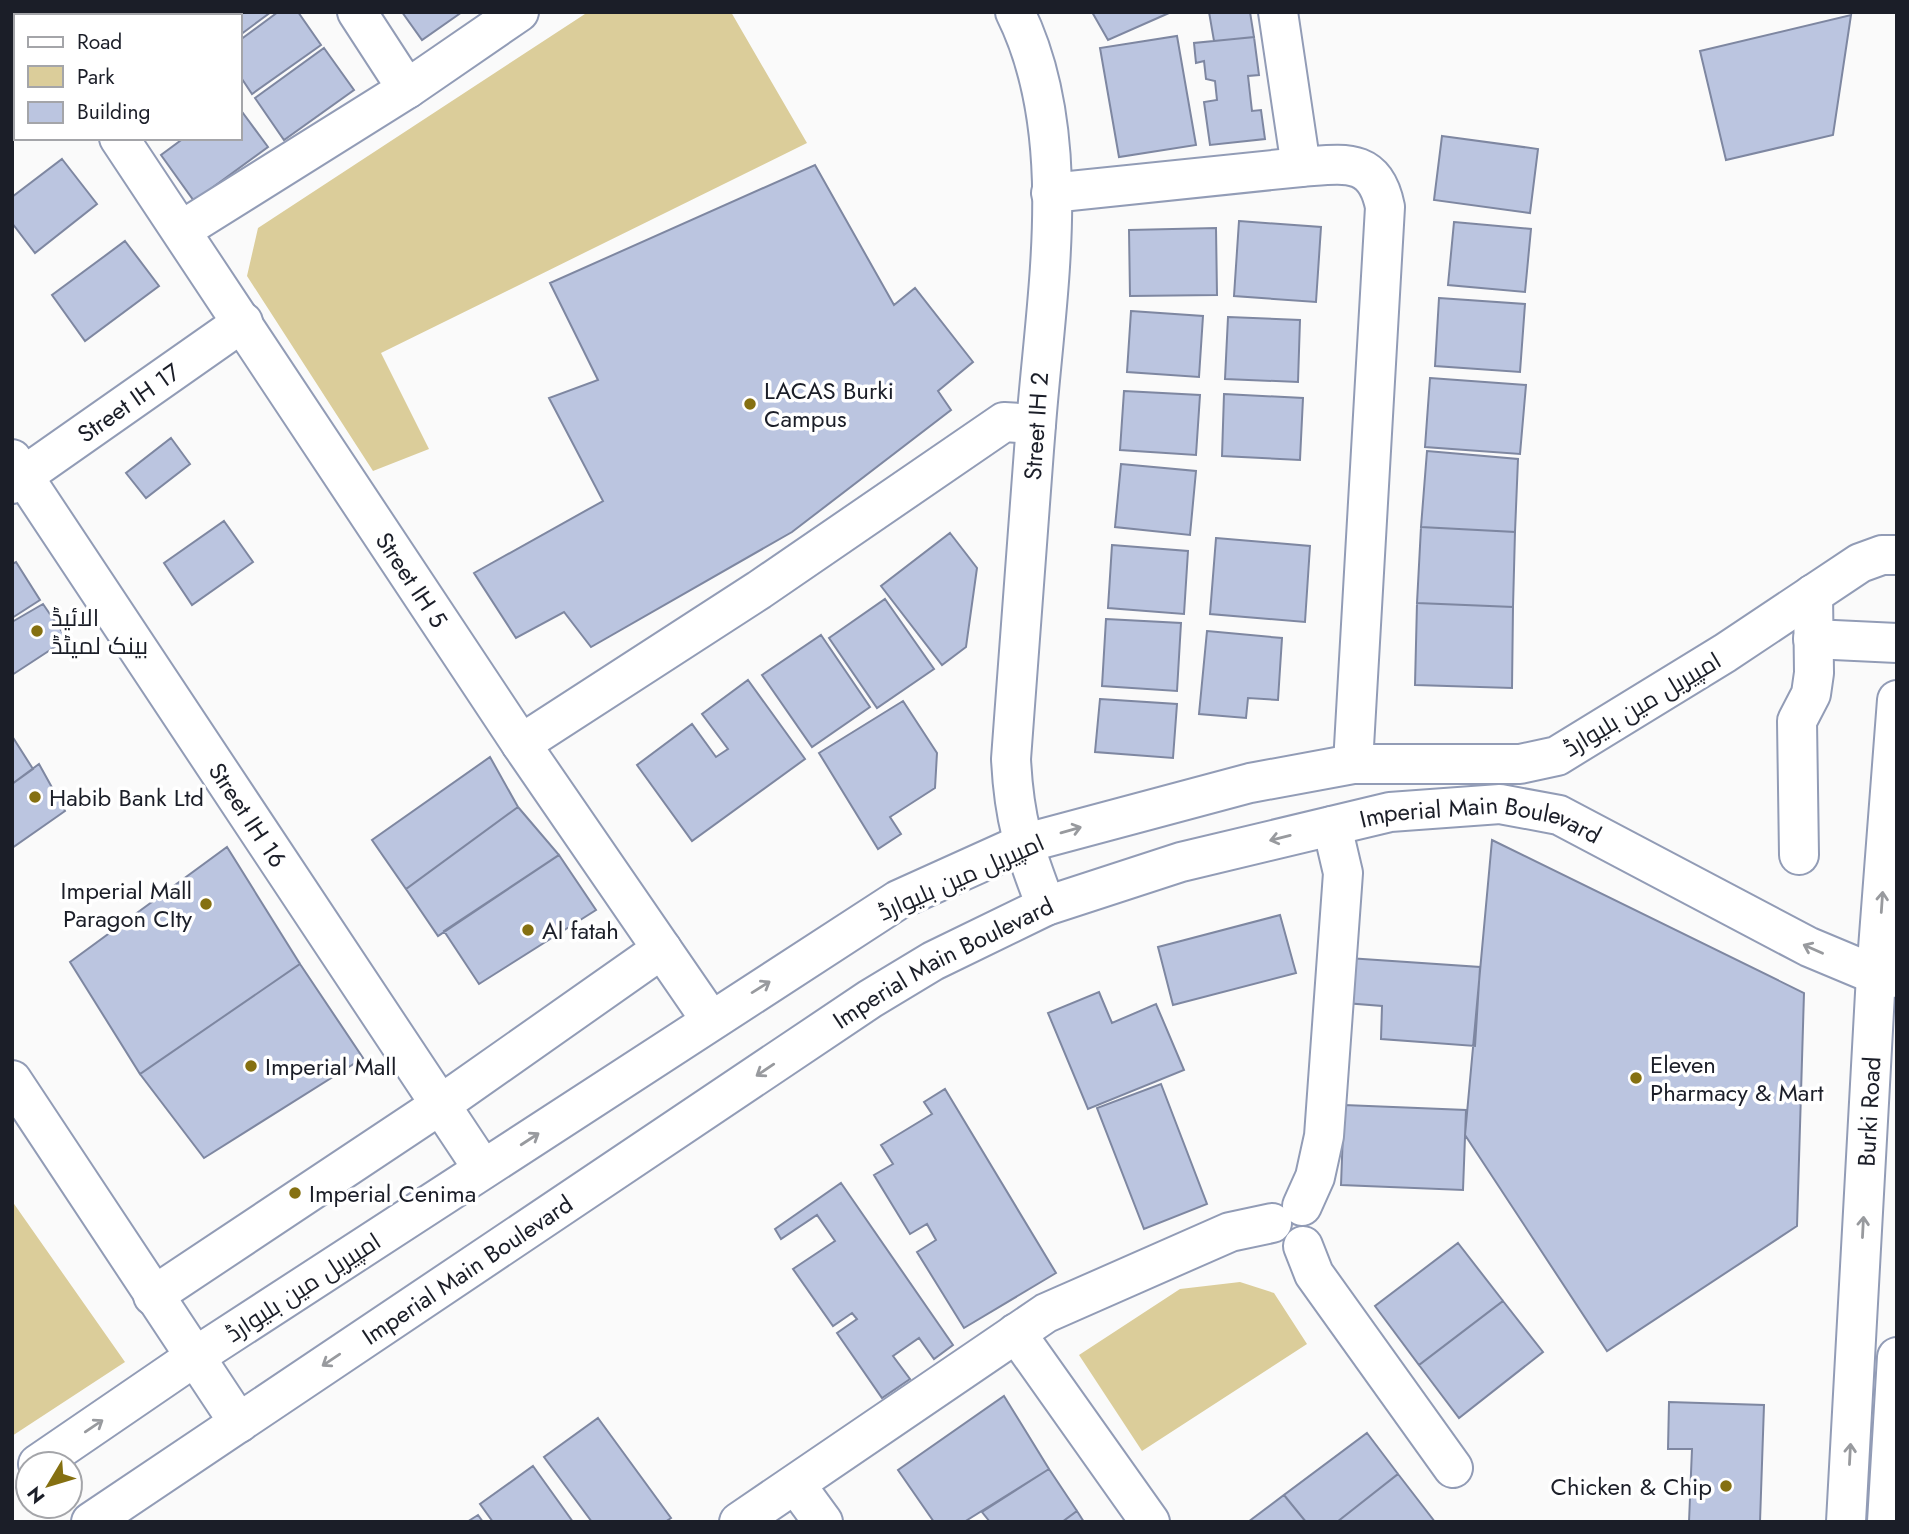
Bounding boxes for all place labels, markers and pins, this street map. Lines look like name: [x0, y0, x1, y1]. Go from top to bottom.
place label: LACAS Burki Campus: [764, 373, 894, 436]
marker: LACAS Burki Campus: [742, 396, 758, 412]
place label: الائیڈ بینک لمیٹڈ: [51, 600, 148, 663]
marker: الائیڈ بینک لمیٹڈ: [29, 623, 45, 639]
place label: Habib Bank Ltd: [49, 780, 204, 815]
marker: Habib Bank Ltd: [27, 789, 43, 805]
place label: Imperial Mall Paragon CIty: [61, 873, 192, 936]
marker: Imperial Mall Paragon CIty: [198, 896, 214, 912]
place label: Al fatah: [542, 913, 619, 948]
marker: Al fatah: [520, 922, 536, 938]
place label: Eleven Pharmacy & Mart: [1650, 1047, 1824, 1110]
place label: Imperial Mall: [265, 1049, 396, 1084]
marker: Imperial Mall: [243, 1058, 259, 1074]
marker: Eleven Pharmacy & Mart: [1628, 1070, 1644, 1086]
place label: Imperial Cenima: [309, 1176, 476, 1211]
marker: Imperial Cenima: [287, 1185, 303, 1201]
place label: Chicken & Chip: [1551, 1469, 1712, 1504]
marker: Chicken & Chip: [1718, 1478, 1734, 1494]

